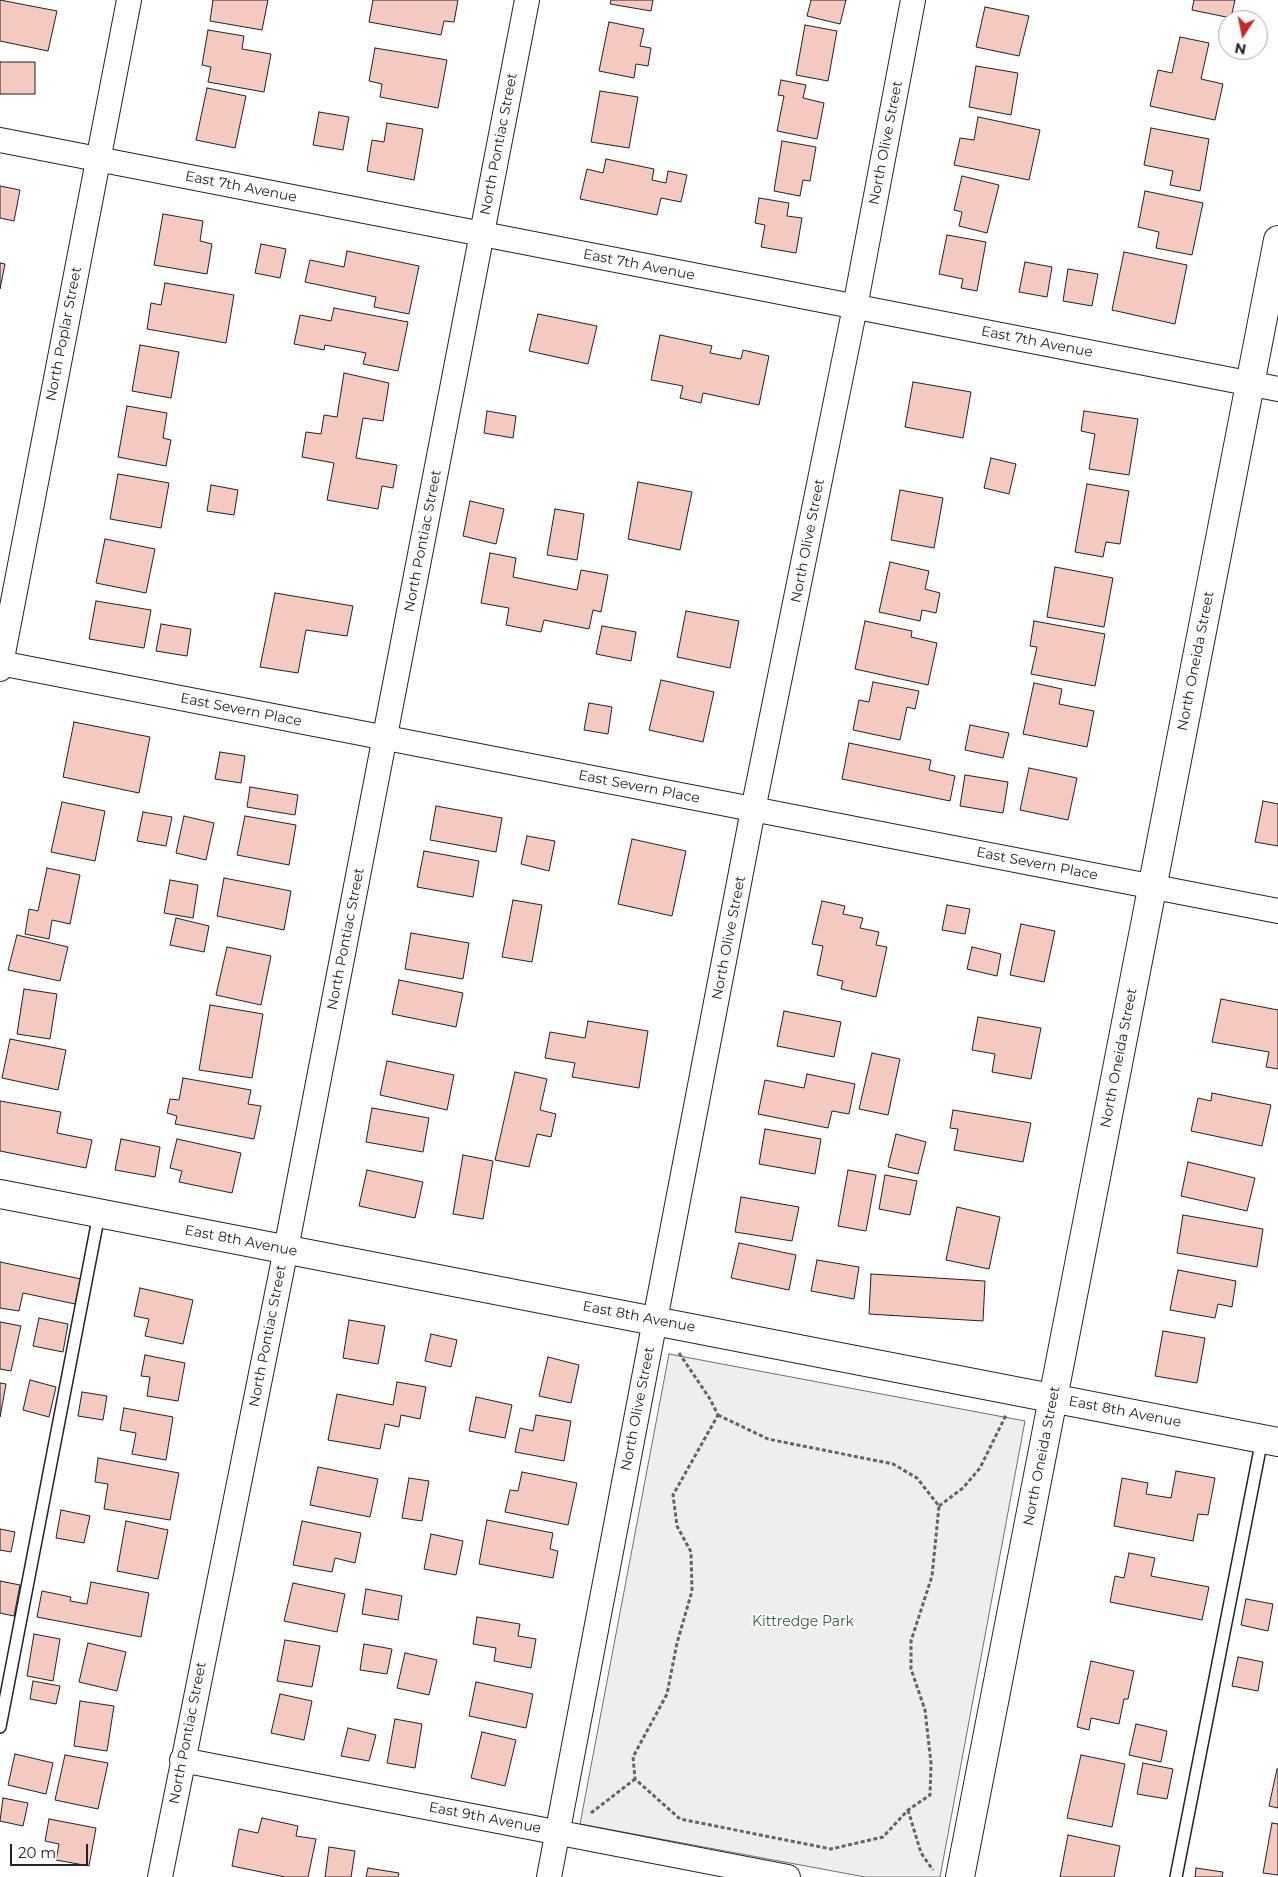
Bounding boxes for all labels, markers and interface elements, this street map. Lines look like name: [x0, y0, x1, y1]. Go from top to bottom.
north arrow: [1218, 10, 1268, 60]
text: N: [1233, 39, 1248, 59]
street label: North Pontiac Street: [477, 71, 521, 217]
street label: North Olive Street: [866, 80, 906, 206]
street label: East 7th Avenue: [184, 168, 298, 206]
street label: East 7th Avenue: [582, 246, 696, 284]
street label: North Poplar Street: [43, 265, 85, 403]
street label: East 7th Avenue: [980, 323, 1094, 361]
street label: North Pontiac Street: [401, 468, 445, 614]
street label: North Olive Street: [788, 478, 828, 604]
street label: North Oneida Street: [1174, 590, 1218, 732]
street label: East Severn Place: [179, 690, 303, 730]
street label: East Severn Place: [577, 767, 701, 807]
street label: East Severn Place: [975, 844, 1099, 884]
street label: North Pontiac Street: [324, 866, 368, 1012]
street label: North Olive Street: [709, 875, 749, 1001]
street label: North Oneida Street: [1097, 987, 1141, 1129]
street label: East 8th Avenue: [183, 1222, 299, 1260]
street label: North Pontiac Street: [246, 1263, 290, 1409]
street label: East 8th Avenue: [581, 1298, 697, 1336]
street label: North Olive Street: [618, 1346, 658, 1472]
street label: North Oneida Street: [1020, 1385, 1064, 1527]
street label: East 8th Avenue: [1067, 1393, 1183, 1431]
park label: Kittredge Park: [752, 1614, 854, 1630]
street label: North Pontiac Street: [166, 1660, 210, 1806]
street label: East 9th Avenue: [427, 1799, 543, 1837]
scale bar: [12, 1834, 90, 1866]
text: 20 m: [18, 1843, 56, 1862]

